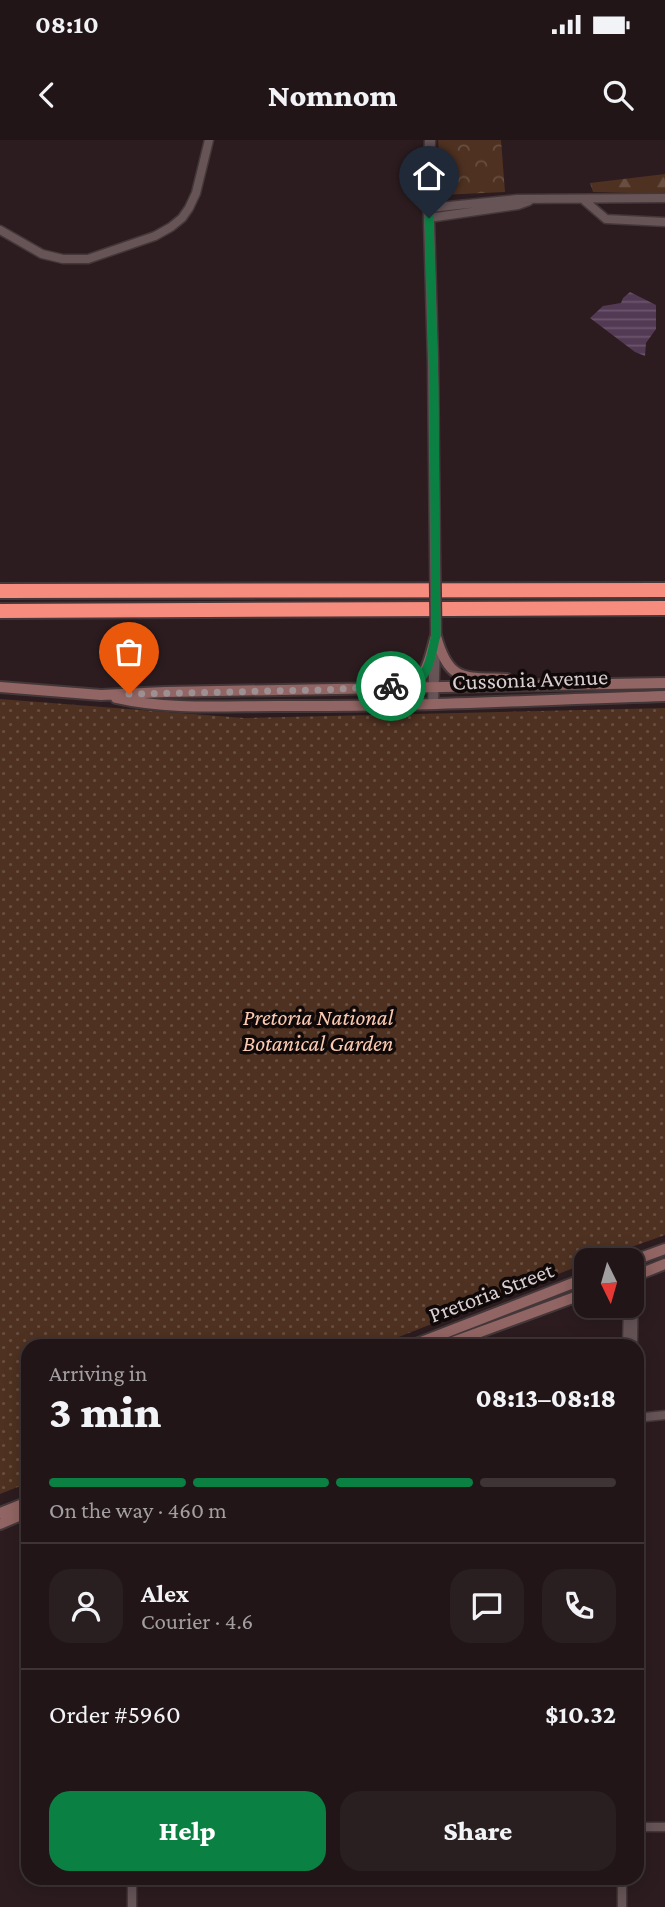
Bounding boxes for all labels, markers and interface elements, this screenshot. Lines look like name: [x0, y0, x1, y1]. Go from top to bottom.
text: 08:10: [35, 10, 99, 39]
icon: back: [28, 76, 66, 114]
icon: search: [599, 76, 637, 114]
text: Nomnom: [268, 77, 397, 113]
pin: [399, 146, 459, 218]
icon: home: [410, 157, 448, 195]
pin: [99, 622, 159, 694]
icon: bag: [110, 633, 148, 671]
courier: [356, 651, 426, 721]
street label: Cussonia Avenue: [451, 663, 609, 695]
icon: bike: [372, 667, 410, 705]
park label: Pretoria National Botanical Garden: [243, 1004, 394, 1056]
north arrow: [574, 1248, 644, 1318]
map controls: [574, 1248, 644, 1318]
street label: Pretoria Street: [425, 1256, 557, 1328]
text: Arriving in: [49, 1360, 147, 1386]
text: 08:13–08:18: [476, 1384, 616, 1413]
text: 3 min: [49, 1386, 161, 1437]
text: On the way · 460 m: [49, 1497, 227, 1523]
button: person: [49, 1569, 123, 1643]
button: chat: [450, 1569, 524, 1643]
button: phone: [542, 1569, 616, 1643]
text: Alex: [141, 1579, 189, 1608]
text: Courier · 4.6: [141, 1608, 253, 1634]
text: Order #5960: [49, 1700, 181, 1729]
text: $10.32: [545, 1700, 616, 1729]
button: Help: [49, 1791, 326, 1871]
button: Share: [340, 1791, 616, 1871]

